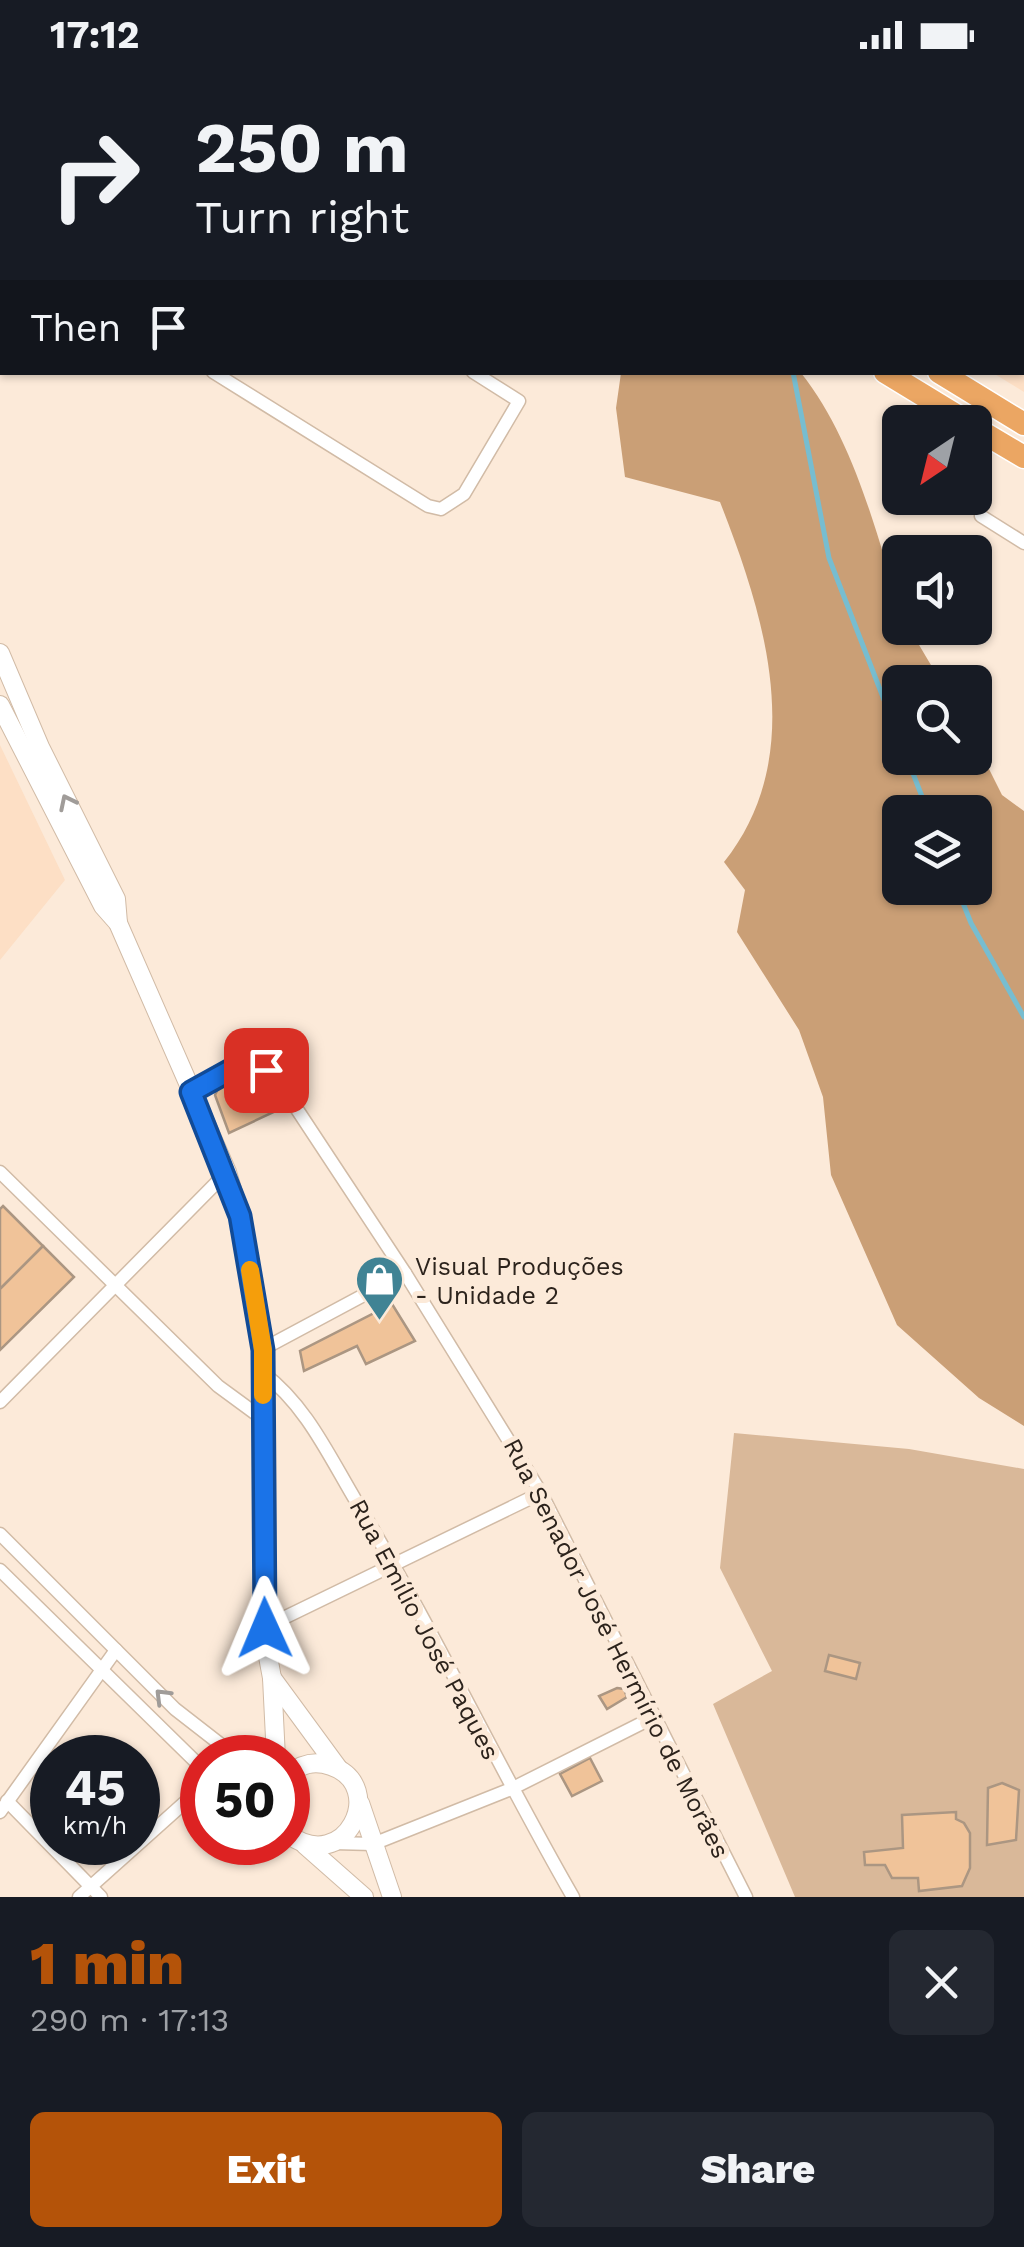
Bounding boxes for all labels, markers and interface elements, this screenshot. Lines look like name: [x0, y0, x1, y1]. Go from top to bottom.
text: 17:12: [50, 13, 139, 57]
text: 250 m: [195, 107, 409, 189]
icon: right: [30, 110, 160, 240]
text: Turn right: [195, 191, 409, 244]
icon: arrive: [141, 300, 196, 355]
text: Then: [30, 306, 121, 350]
north arrow: [882, 405, 992, 515]
map controls: [882, 405, 992, 905]
button: sound: [882, 535, 992, 645]
button: search: [882, 665, 992, 775]
one-way arrow: [60, 795, 80, 813]
button: layers: [882, 795, 992, 905]
pin: [224, 1028, 309, 1113]
icon: arrive: [239, 1043, 294, 1098]
place label: Visual Produções - Unidade 2: [415, 1252, 624, 1310]
shop icon: Visual Produções - Unidade 2: [354, 1254, 406, 1322]
street label: Rua Senador José Hermírio de Morães: [498, 1433, 736, 1863]
street label: Rua Emílio José Paques: [344, 1494, 506, 1764]
position arrow: [213, 1576, 317, 1680]
one-way arrow: [156, 1690, 174, 1708]
speed limit sign: 50: [180, 1735, 310, 1865]
text: 45: [64, 1758, 126, 1817]
text: km/h: [63, 1811, 127, 1840]
text: 1 min: [30, 1928, 184, 1999]
button: close: [889, 1930, 994, 2035]
text: 290 m · 17:13: [30, 2001, 229, 2039]
button: Exit: [30, 2112, 502, 2227]
button: Share: [522, 2112, 994, 2227]

